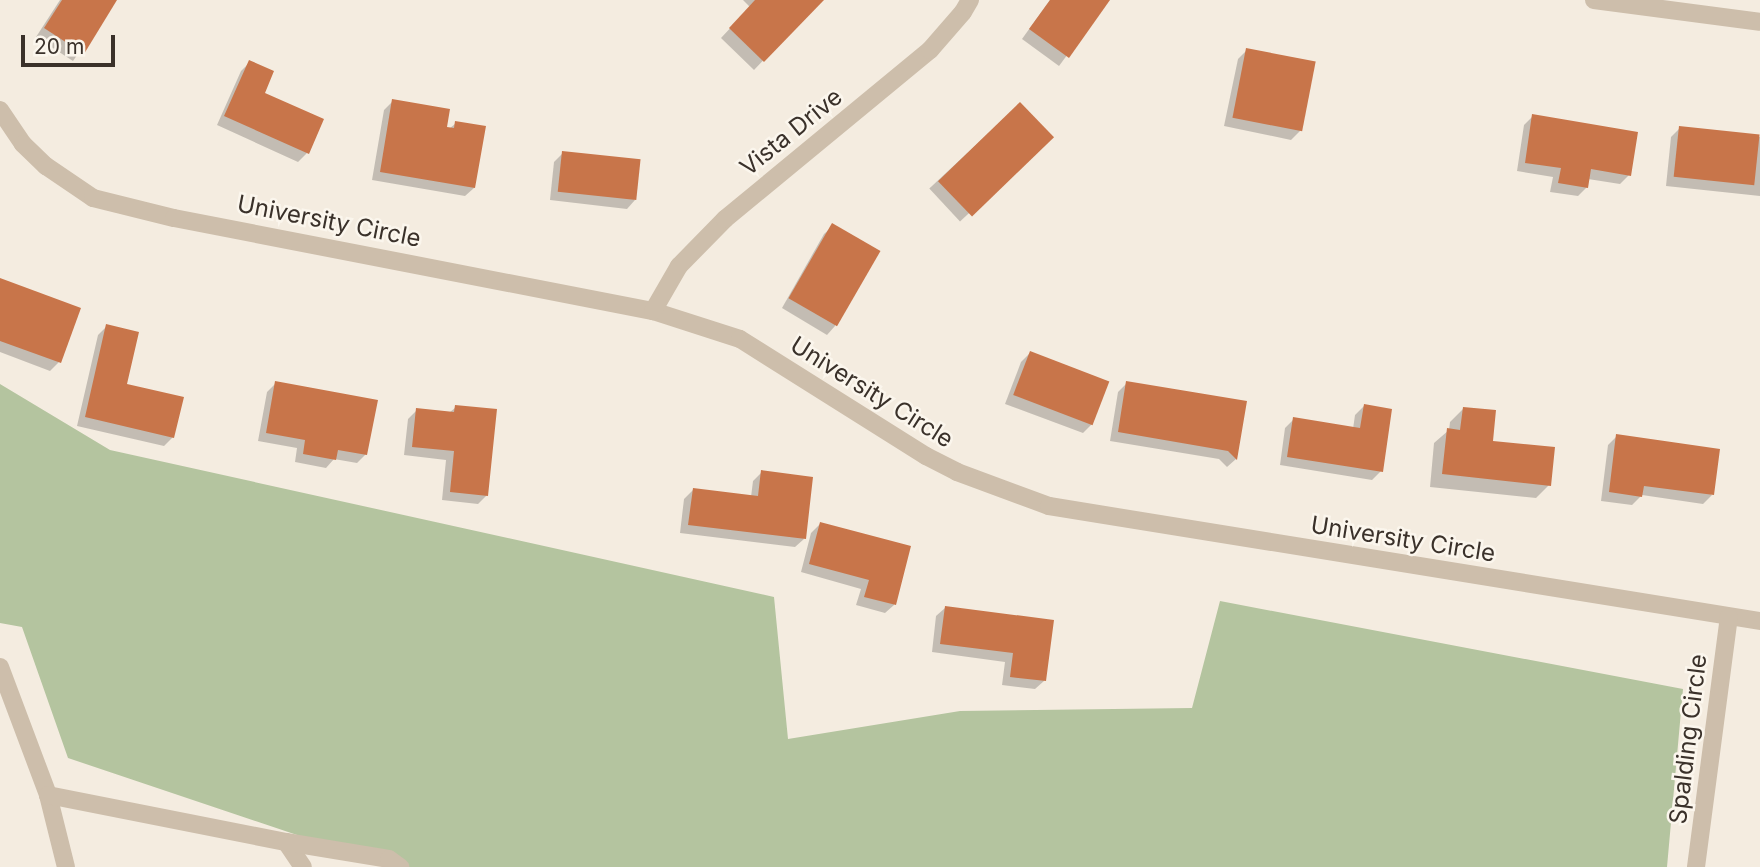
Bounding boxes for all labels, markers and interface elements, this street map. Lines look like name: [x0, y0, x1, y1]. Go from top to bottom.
scale bar: [24, 21, 119, 65]
text: 20 m: [34, 34, 84, 59]
street label: Vista Drive: [734, 82, 848, 182]
street label: University Circle: [235, 189, 423, 253]
street label: University Circle: [785, 330, 959, 454]
street label: University Circle: [1309, 510, 1497, 568]
street label: Spalding Circle: [1663, 652, 1713, 826]

